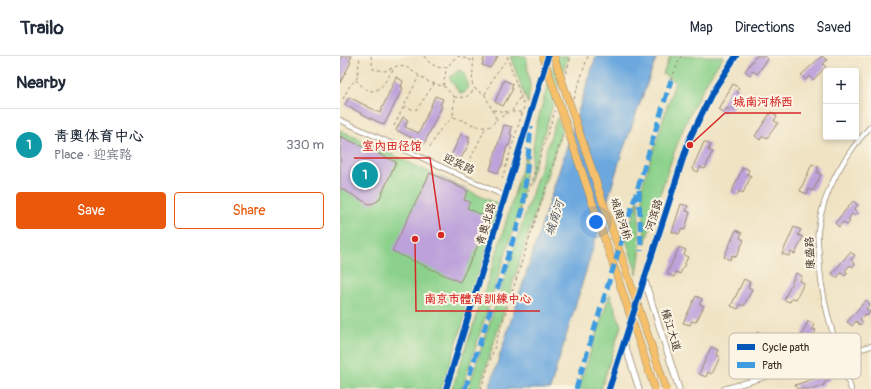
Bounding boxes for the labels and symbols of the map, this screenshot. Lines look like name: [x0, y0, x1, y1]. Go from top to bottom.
callout: 城南河桥西: [725, 89, 801, 113]
text: 城南河桥西: [733, 95, 793, 110]
callout: 室内田径馆: [354, 134, 430, 158]
text: 室内田径馆: [362, 139, 422, 154]
street label: 迎宾路: [441, 151, 477, 177]
pin: 1: [352, 160, 378, 190]
street label: 城南河桥: [608, 196, 634, 242]
water label: 城南河: [542, 197, 568, 237]
street label: 河滨路: [643, 197, 665, 233]
street label: 青奥北路: [474, 201, 498, 247]
your location: [586, 212, 606, 232]
street label: 康盛路: [803, 236, 817, 270]
callout: 南京市體育訓練中心: [416, 287, 540, 311]
text: 南京市體育訓練中心: [424, 292, 532, 307]
street label: 横江大道: [658, 307, 684, 353]
legend: [729, 333, 861, 379]
text: Cycle path: [762, 341, 809, 354]
text: Path: [762, 359, 782, 372]

